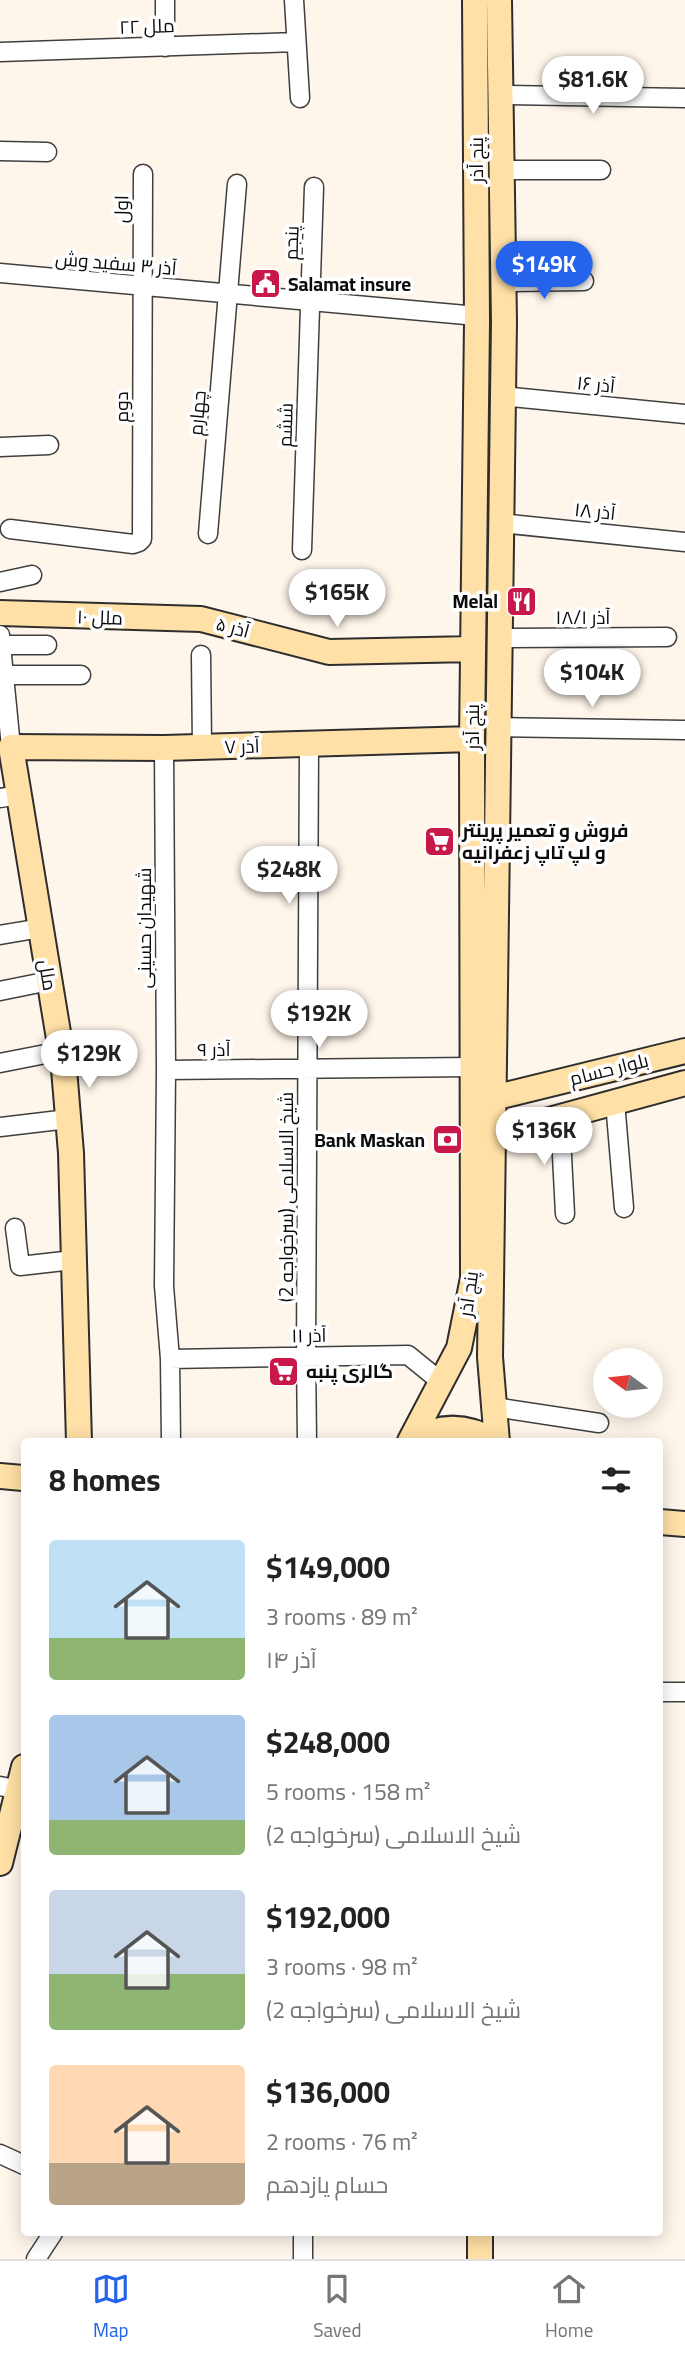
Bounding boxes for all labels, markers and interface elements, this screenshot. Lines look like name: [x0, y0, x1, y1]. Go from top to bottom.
street label: ۲۲ ملل: [119, 7, 175, 45]
pin: $81.6K: [536, 57, 650, 116]
text: $81.6K: [558, 57, 628, 100]
street label: پنج آذر: [458, 137, 494, 184]
street label: اول: [103, 195, 139, 223]
street label: پنجم: [272, 225, 310, 261]
street label: آذر ۳ سفید وش: [54, 240, 178, 286]
pin: $149K: [495, 242, 593, 301]
text: $149K: [512, 242, 576, 285]
place label: Salamat insure: [288, 266, 411, 302]
public building icon: Salamat insure: [248, 267, 282, 301]
street label: ۱۶ آذر: [575, 364, 617, 404]
street label: چهارم: [177, 389, 217, 437]
street label: دوم: [103, 391, 139, 423]
street label: ششم: [266, 402, 304, 448]
street label: ۱۸ آذر: [573, 491, 617, 531]
pin: $165K: [288, 570, 386, 629]
text: $165K: [305, 570, 369, 613]
place label: Melal: [453, 583, 498, 619]
restaurant icon: Melal: [504, 584, 538, 618]
street label: ۱۰ ملل: [76, 598, 124, 636]
street label: ۱۸/۱ آذر: [556, 599, 610, 635]
street label: آذر ۵: [212, 605, 254, 649]
pin: $104K: [543, 650, 641, 709]
text: $104K: [560, 650, 624, 693]
street label: پنج آذر: [454, 704, 490, 751]
street label: آذر ۷: [224, 727, 260, 765]
place label: فروش و تعمیر پرینتر و لپ تاپ زعفرانیه: [461, 812, 628, 870]
supermarket icon: فروش و تعمیر پرینتر و لپ تاپ زعفرانیه: [422, 824, 456, 858]
pin: $248K: [240, 846, 338, 906]
text: $248K: [257, 847, 321, 890]
street label: شهیدان حسینی: [126, 868, 162, 988]
street label: ملل: [28, 957, 68, 993]
pin: $192K: [270, 990, 368, 1050]
text: $192K: [287, 991, 351, 1034]
pin: $129K: [40, 1030, 138, 1090]
text: $129K: [57, 1031, 121, 1074]
street label: ۹ آذر: [197, 1031, 231, 1067]
street label: بلوار حسام: [566, 1042, 652, 1096]
street label: شیخ الاسلامی (سرخواجه 2): [268, 1092, 304, 1302]
pin: $136K: [495, 1108, 593, 1167]
text: $136K: [512, 1108, 576, 1151]
place label: Bank Maskan: [314, 1122, 425, 1158]
bank icon: Bank Maskan: [431, 1123, 465, 1157]
street label: پنج آذر: [447, 1269, 489, 1320]
street label: آذر ۱۱: [291, 1317, 327, 1353]
north arrow: [593, 1348, 663, 1418]
map controls: [593, 1348, 663, 1418]
place label: گالری پنبه: [306, 1353, 393, 1389]
supermarket icon: گالری پنبه: [266, 1354, 300, 1388]
text: 8 homes: [49, 1452, 160, 1508]
icon: filters: [597, 1461, 635, 1499]
text: $149,000: [266, 1539, 390, 1595]
icon: home: [105, 1568, 189, 1652]
text: 3 rooms · 89 m²: [266, 1595, 418, 1638]
text: ۱۴ آذر: [266, 1638, 317, 1681]
text: $248,000: [266, 1714, 390, 1770]
icon: home: [105, 1743, 189, 1827]
text: 5 rooms · 158 m²: [266, 1770, 431, 1813]
text: شیخ الاسلامی (سرخواجه 2): [266, 1813, 521, 1856]
text: $192,000: [266, 1889, 390, 1945]
icon: home: [105, 1918, 189, 2002]
text: 3 rooms · 98 m²: [266, 1945, 418, 1988]
text: شیخ الاسلامی (سرخواجه 2): [266, 1988, 521, 2031]
text: $136,000: [266, 2064, 390, 2120]
icon: home: [105, 2093, 189, 2177]
text: 2 rooms · 76 m²: [266, 2120, 418, 2163]
text: حسام یازدهم: [266, 2163, 388, 2206]
tab: Map: [92, 2270, 130, 2348]
tab: Saved: [313, 2270, 362, 2348]
tab: Home: [545, 2270, 593, 2348]

